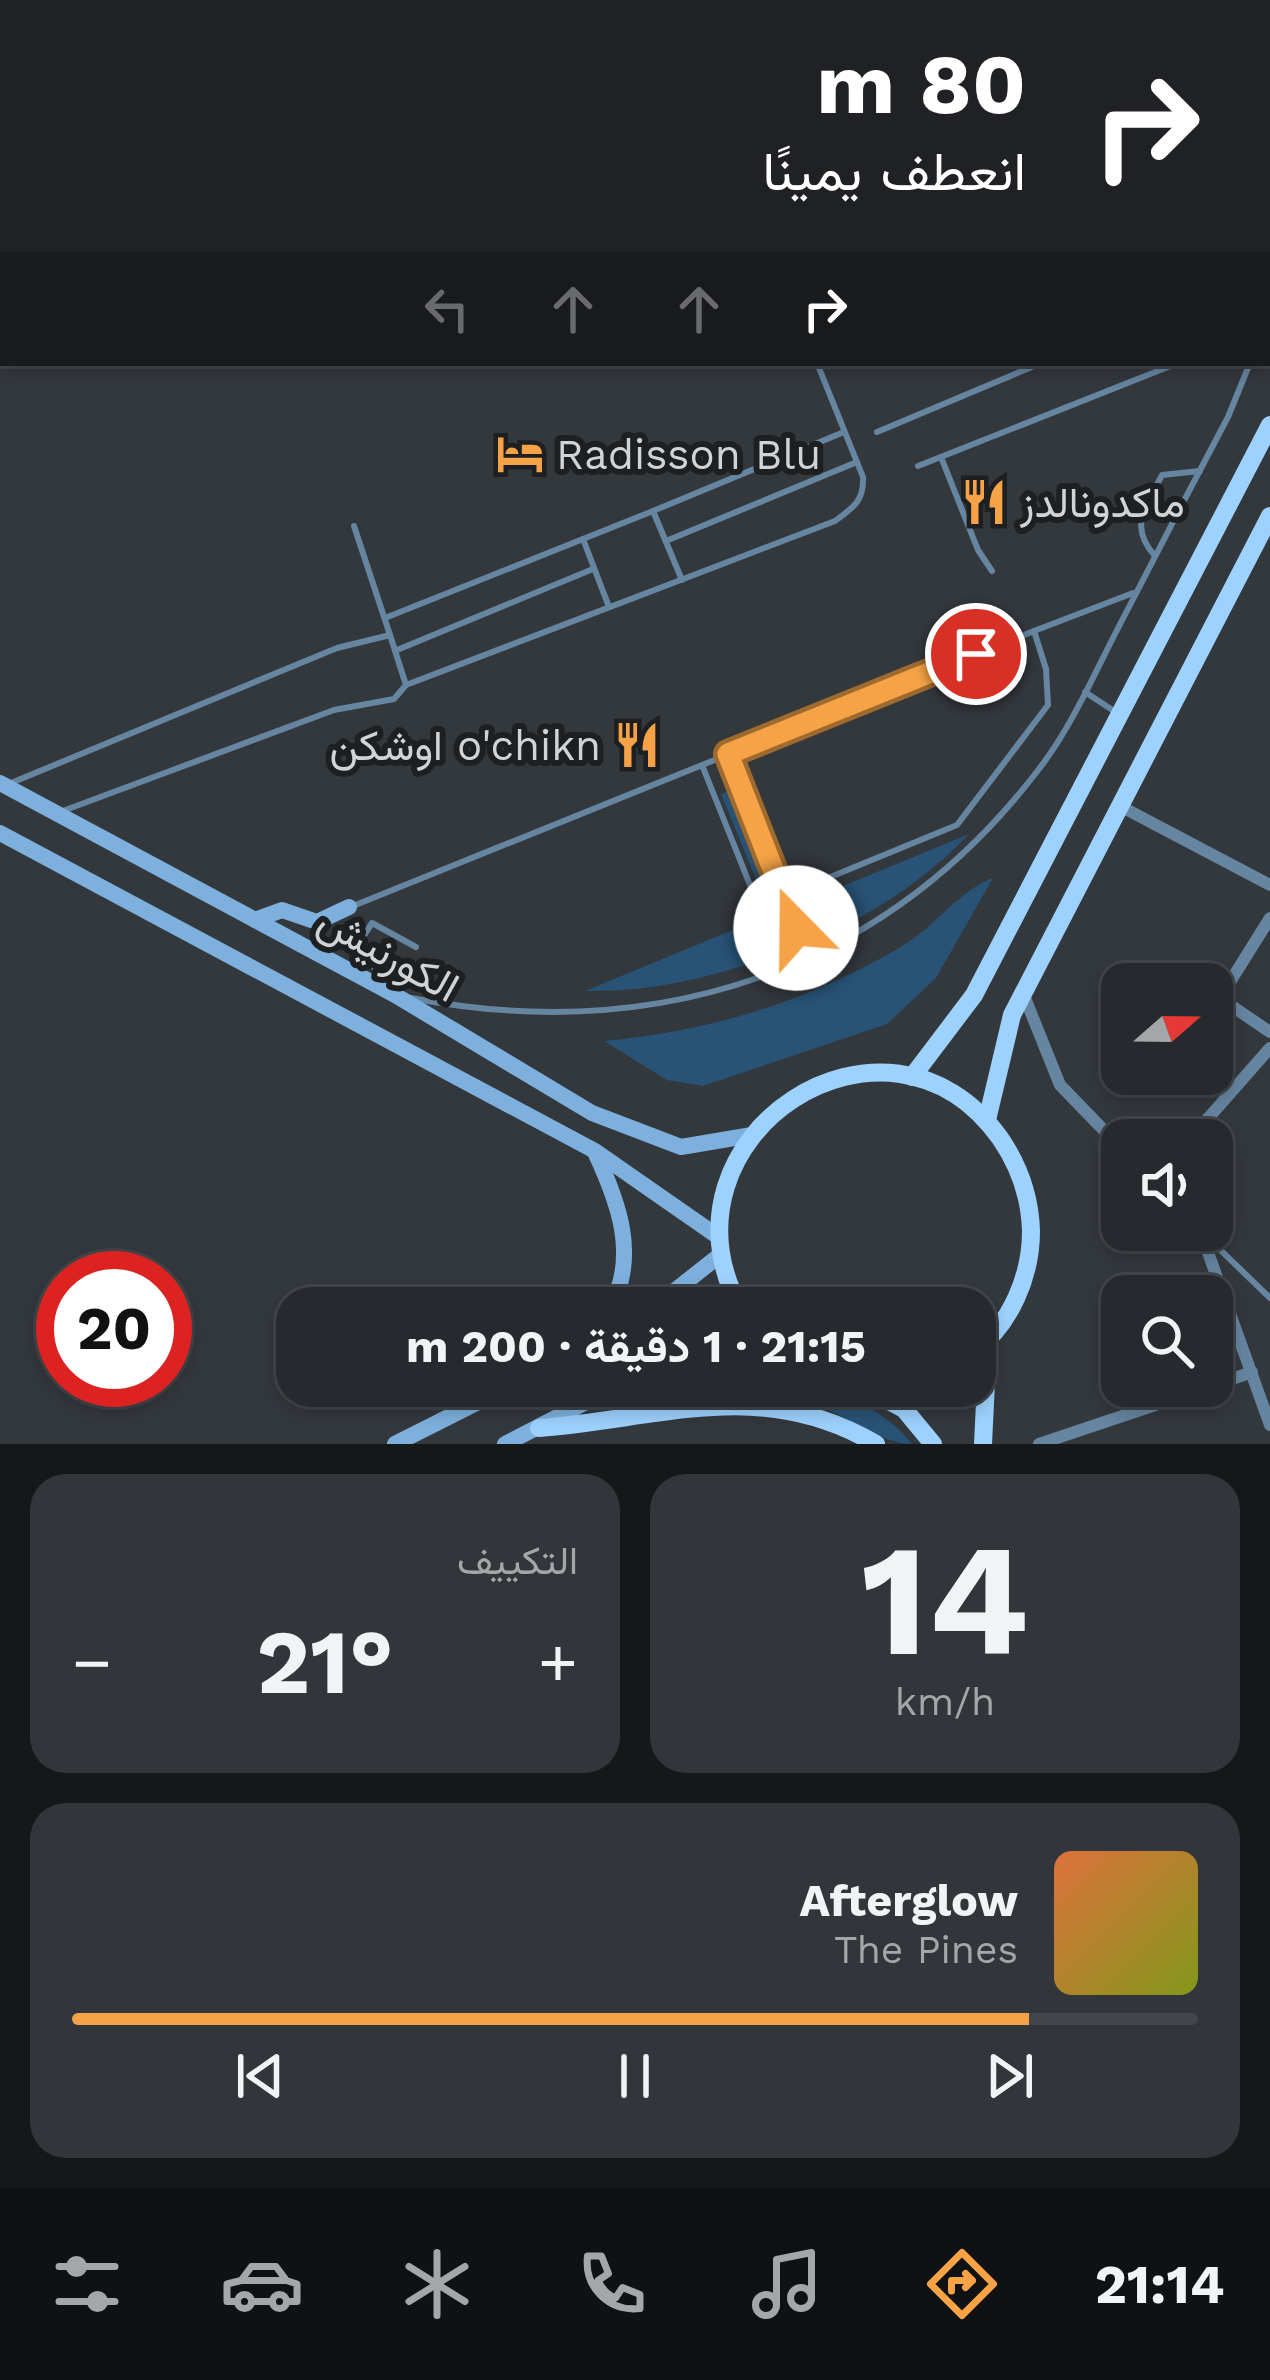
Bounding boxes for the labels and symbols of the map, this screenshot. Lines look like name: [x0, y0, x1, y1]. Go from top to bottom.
hotel icon: Radisson Blu: [495, 429, 545, 479]
place label: Radisson Blu: [556, 430, 821, 479]
restaurant icon: ماكدونالدز: [959, 477, 1009, 527]
place label: ماكدونالدز: [1019, 478, 1185, 529]
pin: [925, 603, 1027, 705]
restaurant icon: اوشكن o'chikn: [612, 720, 662, 770]
place label: اوشكن o'chikn: [330, 721, 601, 771]
position arrow: [733, 865, 859, 991]
street label: الكورنيش: [309, 895, 467, 1014]
north arrow: [1101, 963, 1233, 1095]
speed limit sign: 20: [36, 1251, 192, 1407]

